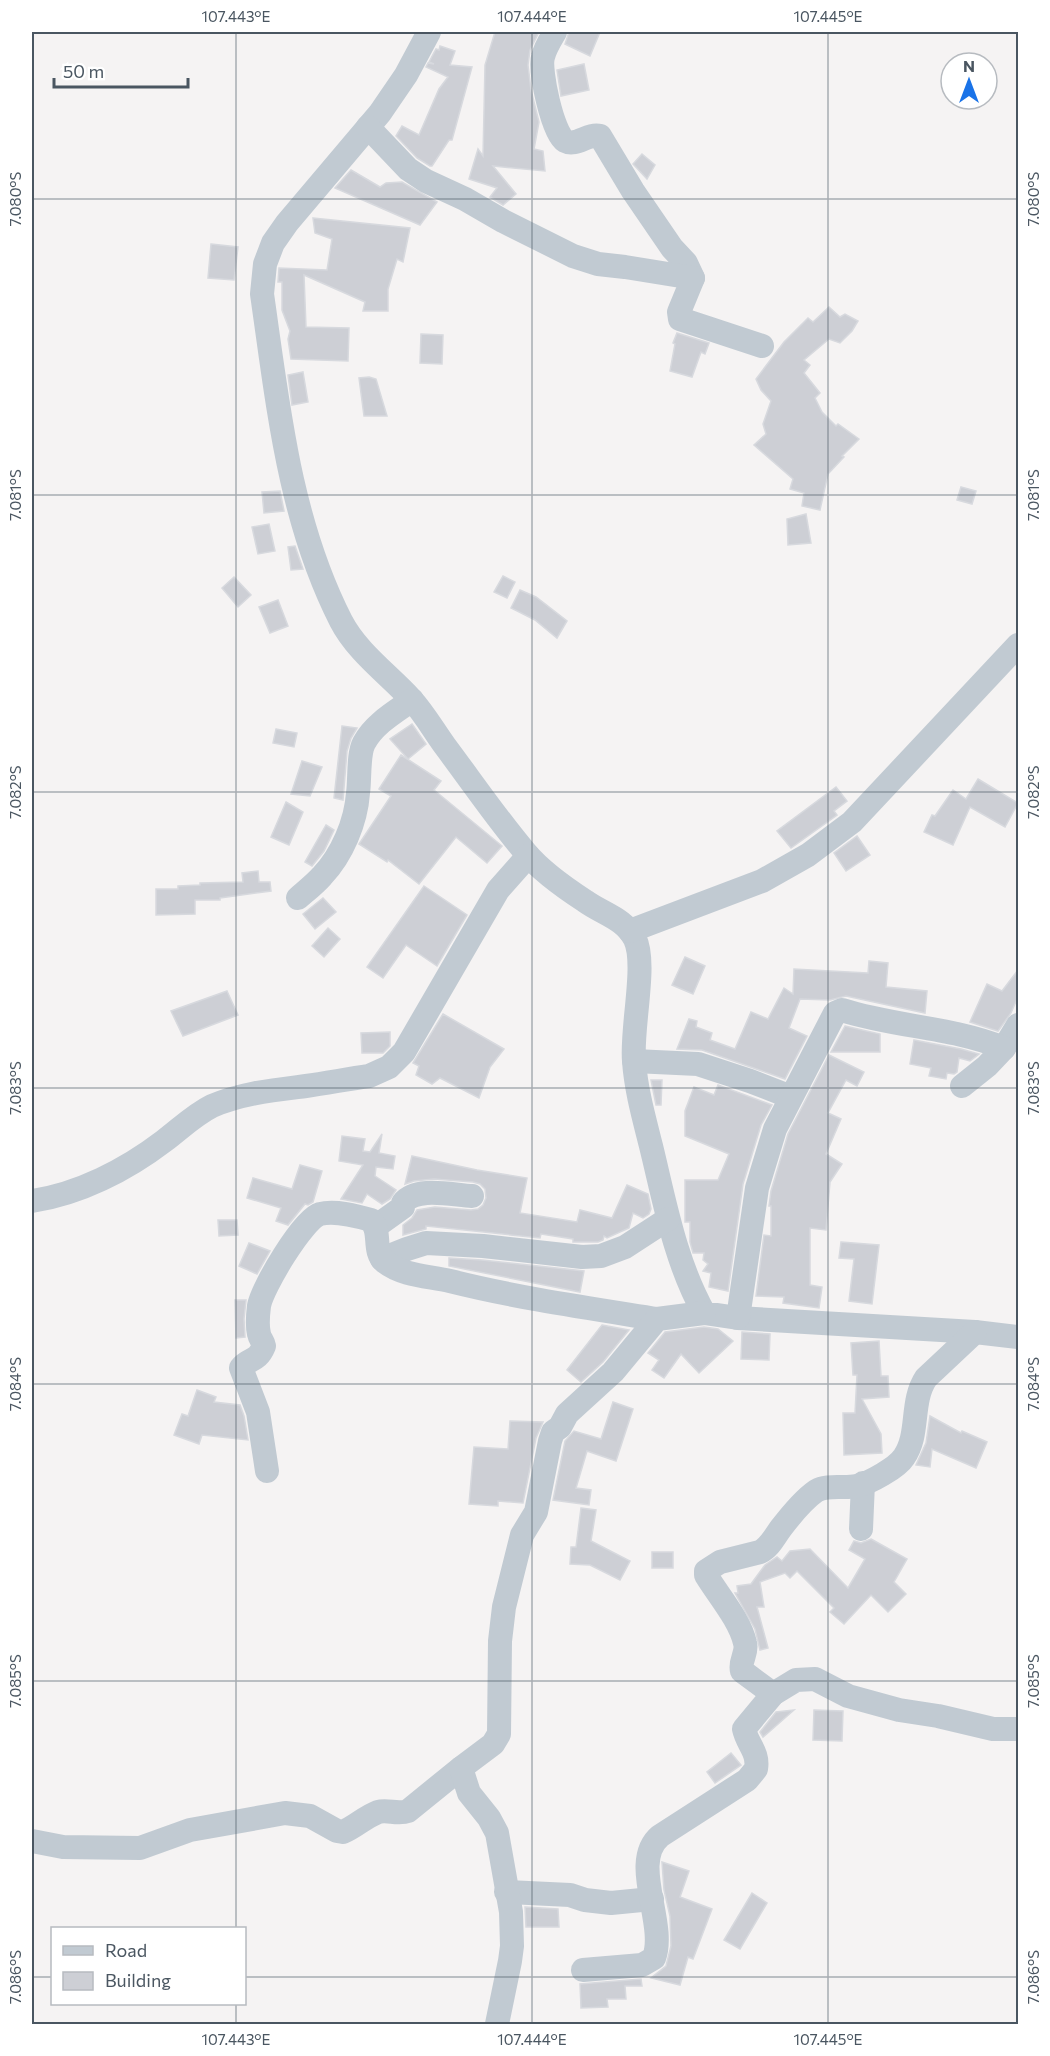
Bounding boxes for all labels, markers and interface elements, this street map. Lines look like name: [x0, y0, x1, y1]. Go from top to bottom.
text: 107.443°E: [202, 7, 271, 25]
text: 107.444°E: [497, 7, 567, 25]
text: 107.445°E: [794, 7, 863, 25]
scale bar: [54, 51, 188, 89]
north arrow: [939, 51, 999, 111]
text: N: [963, 56, 975, 75]
text: 50 m: [63, 60, 104, 82]
text: 7.080°S: [6, 171, 24, 226]
text: 7.080°S: [1024, 171, 1042, 226]
text: 7.081°S: [6, 469, 24, 521]
text: 7.081°S: [1024, 469, 1042, 521]
text: 7.082°S: [6, 765, 24, 819]
text: 7.082°S: [1024, 765, 1042, 819]
text: 7.083°S: [6, 1061, 24, 1115]
text: 7.083°S: [1024, 1061, 1042, 1115]
text: 7.084°S: [6, 1357, 24, 1411]
text: 7.084°S: [1024, 1357, 1042, 1411]
text: 7.085°S: [6, 1654, 24, 1708]
text: 7.085°S: [1024, 1654, 1042, 1708]
legend: [51, 1927, 246, 2005]
text: Road: [105, 1939, 147, 1961]
text: 7.086°S: [6, 1950, 24, 2004]
text: 7.086°S: [1024, 1950, 1042, 2004]
text: Building: [105, 1969, 171, 1991]
text: 107.443°E: [202, 2030, 271, 2048]
text: 107.444°E: [497, 2030, 567, 2048]
text: 107.445°E: [794, 2030, 863, 2048]

